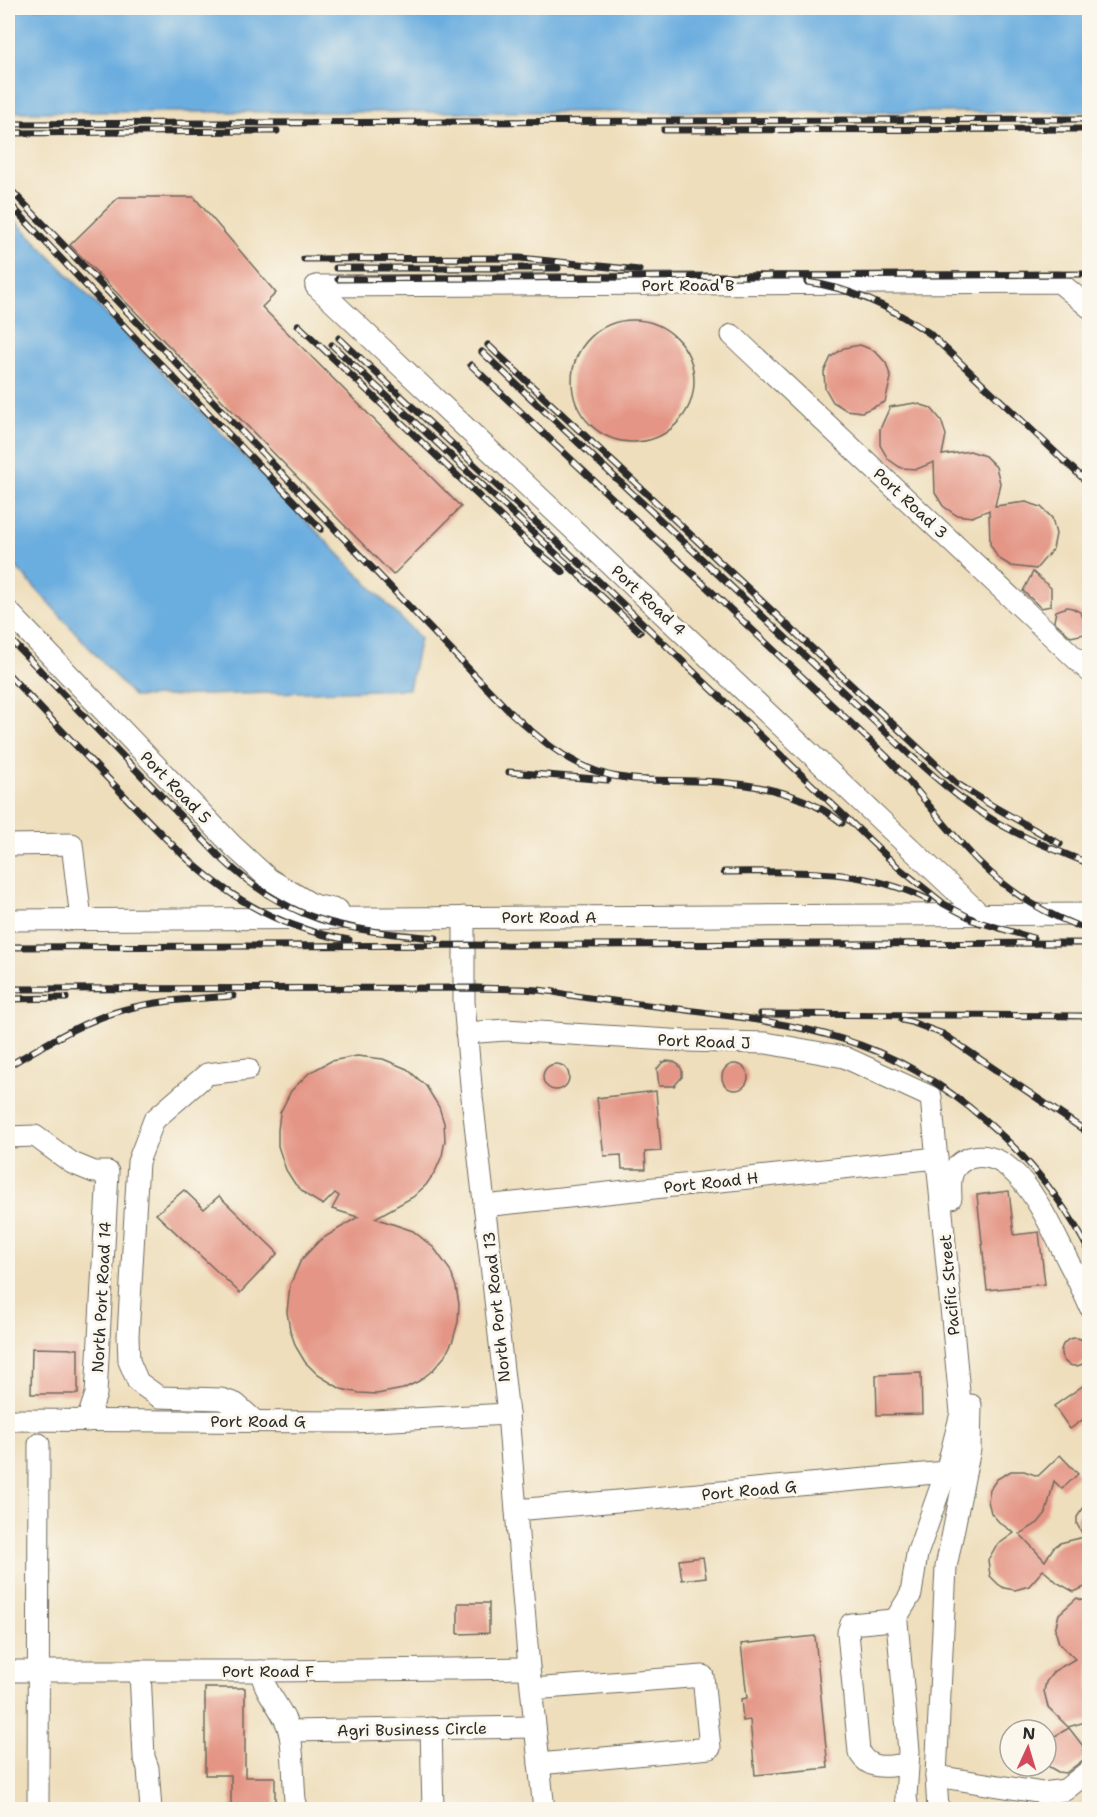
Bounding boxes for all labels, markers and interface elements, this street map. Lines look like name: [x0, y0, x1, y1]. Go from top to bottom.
street label: Port Road B: [642, 275, 734, 296]
street label: Port Road 3: [869, 463, 952, 543]
street label: Port Road 4: [607, 560, 690, 640]
street label: Port Road 5: [136, 747, 216, 828]
street label: Port Road A: [501, 907, 597, 928]
street label: Port Road J: [657, 1029, 751, 1054]
street label: Port Road H: [663, 1167, 759, 1198]
street label: North Port Road 14: [87, 1221, 116, 1373]
street label: North Port Road 13: [478, 1231, 515, 1383]
street label: Pacific Street: [935, 1234, 964, 1336]
street label: Port Road G: [210, 1411, 306, 1432]
street label: Port Road G: [701, 1476, 798, 1505]
street label: Port Road F: [222, 1661, 314, 1682]
street label: Agri Business Circle: [337, 1718, 487, 1741]
north arrow: [998, 1718, 1058, 1778]
text: N: [1022, 1723, 1036, 1744]

